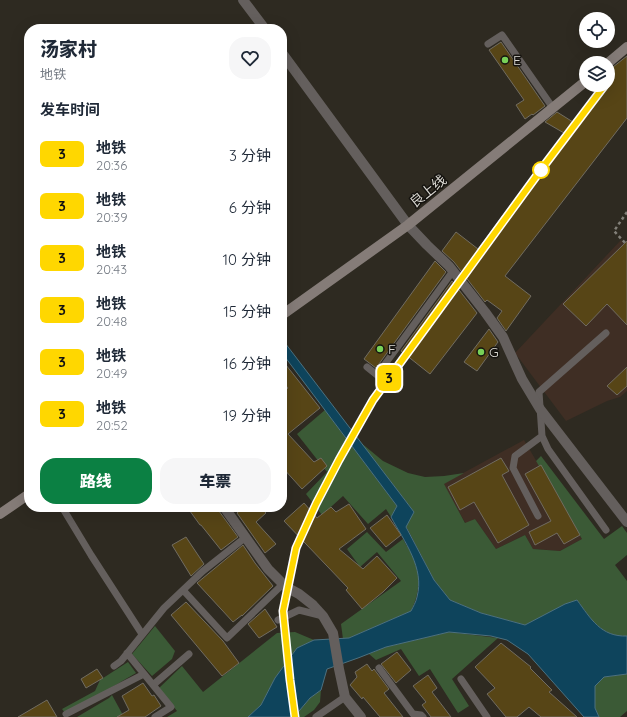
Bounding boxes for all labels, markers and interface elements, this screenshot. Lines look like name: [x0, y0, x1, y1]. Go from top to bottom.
map controls: [579, 12, 615, 92]
button: locate: [579, 12, 615, 48]
text: 汤家村: [40, 37, 97, 61]
button: heart: [229, 37, 271, 79]
place label: E: [513, 51, 521, 69]
marker: E: [500, 55, 510, 65]
button: layers: [579, 56, 615, 92]
text: 地铁: [40, 66, 66, 82]
text: 发车时间: [40, 100, 100, 119]
text: 地铁: [96, 138, 126, 157]
text: 3: [58, 145, 66, 163]
text: 3 分钟: [229, 146, 271, 165]
text: 20:36: [96, 157, 127, 173]
unlabelled marker: [532, 161, 550, 179]
street label: 良上线: [406, 171, 450, 211]
text: 地铁: [96, 190, 126, 209]
text: 3: [58, 197, 66, 215]
text: 6 分钟: [229, 198, 271, 217]
text: 20:39: [96, 209, 127, 225]
text: 地铁: [96, 242, 126, 261]
text: 3: [58, 249, 66, 267]
text: 10 分钟: [222, 250, 271, 269]
text: 20:43: [96, 261, 127, 277]
text: 地铁: [96, 294, 126, 313]
text: 3: [58, 301, 66, 319]
text: 15 分钟: [223, 302, 271, 321]
text: 20:48: [96, 313, 127, 329]
place label: F: [388, 340, 396, 358]
place label: G: [489, 343, 499, 361]
marker: F: [375, 344, 385, 354]
text: 地铁: [96, 346, 126, 365]
marker: G: [476, 347, 486, 357]
text: 3: [58, 353, 66, 371]
text: 16 分钟: [223, 354, 271, 373]
text: 20:49: [96, 365, 127, 381]
line badge: 3: [376, 365, 402, 391]
text: 3: [385, 369, 393, 387]
text: 地铁: [96, 398, 126, 417]
text: 3: [58, 405, 66, 423]
text: 19 分钟: [223, 406, 271, 425]
text: 20:52: [96, 417, 128, 433]
button: 路线: [40, 458, 152, 504]
button: 车票: [160, 458, 271, 504]

